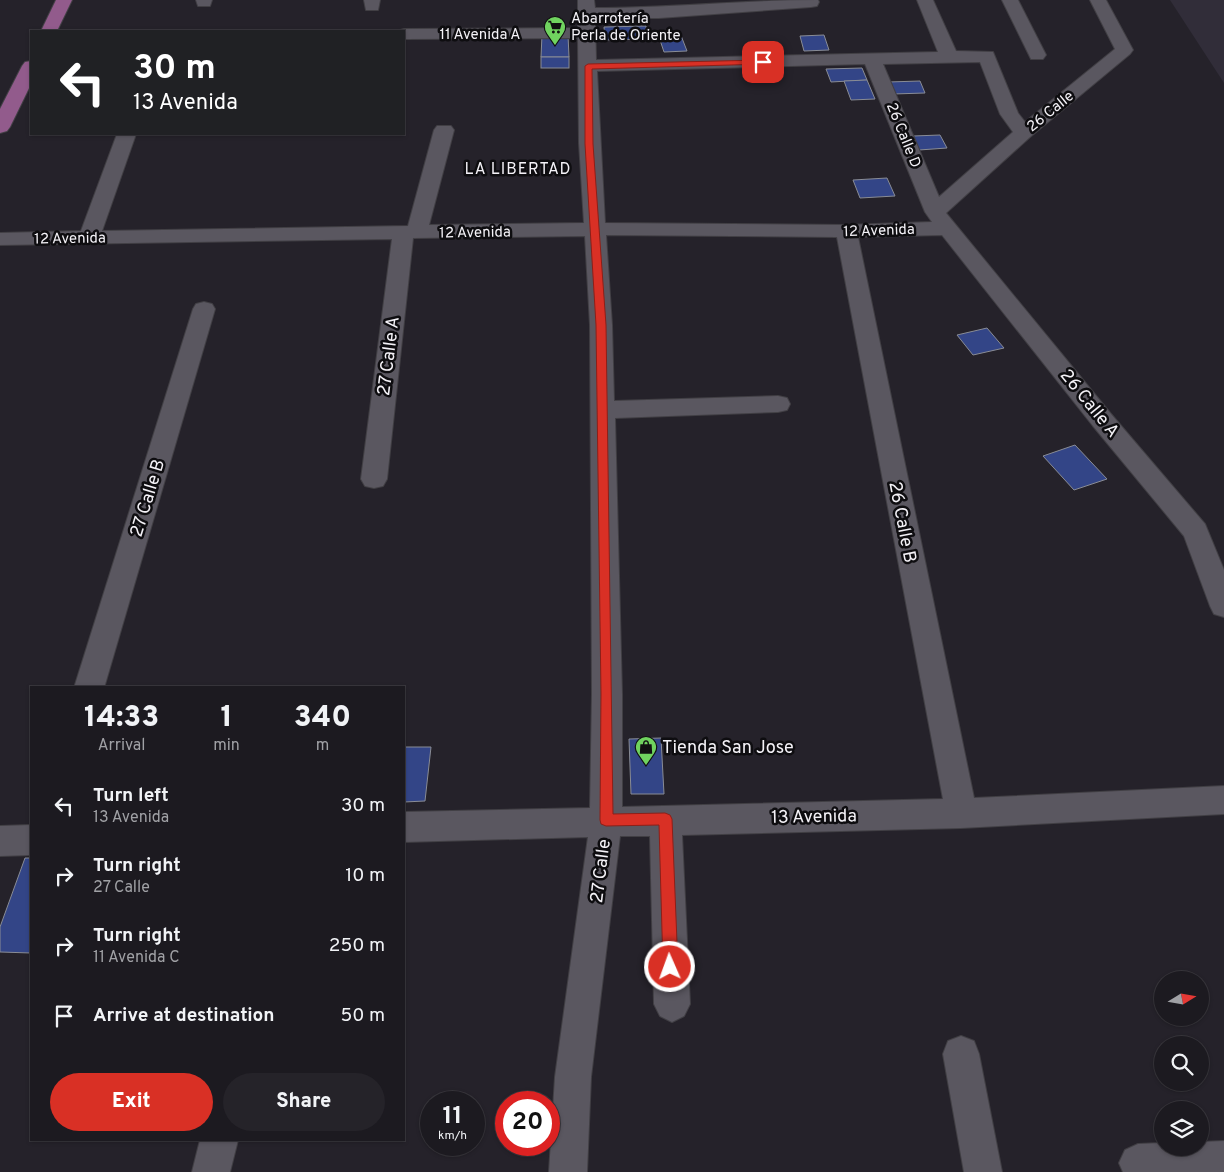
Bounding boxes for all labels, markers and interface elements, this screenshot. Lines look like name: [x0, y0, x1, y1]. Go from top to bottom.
place label: Abarrotería Perla de Oriente: [571, 10, 680, 46]
supermarket icon: Abarrotería Perla de Oriente: [543, 15, 567, 46]
street label: 11 Avenida A: [439, 26, 521, 45]
pin: [742, 41, 784, 83]
text: 30 m: [133, 47, 216, 91]
icon: arrive: [749, 48, 777, 76]
icon: left: [50, 50, 115, 115]
street label: 26 Calle: [1024, 87, 1078, 137]
text: 13 Avenida: [133, 90, 238, 117]
street label: 26 Calle D: [881, 100, 924, 171]
district label: LA LIBERTAD: [465, 160, 571, 180]
street label: 12 Avenida: [843, 221, 915, 242]
street label: 12 Avenida: [439, 223, 511, 244]
street label: 12 Avenida: [34, 229, 106, 250]
street label: 27 Calle A: [373, 315, 406, 397]
street label: 26 Calle A: [1054, 365, 1124, 443]
street label: 27 Calle B: [126, 457, 171, 540]
street label: 26 Calle B: [882, 480, 921, 565]
text: 14:33: [84, 700, 159, 737]
text: 1: [220, 700, 233, 737]
text: 340: [294, 700, 351, 737]
shop icon: Tienda San Jose: [634, 735, 658, 766]
text: Arrival: [98, 736, 145, 756]
text: min: [213, 736, 240, 756]
text: m: [316, 736, 329, 756]
place label: Tienda San Jose: [662, 737, 794, 760]
text: Turn left: [93, 784, 169, 808]
icon: left: [50, 792, 78, 820]
text: 30 m: [341, 794, 385, 818]
street label: 13 Avenida: [771, 805, 857, 830]
text: 13 Avenida: [93, 808, 169, 828]
street label: 27 Calle: [586, 838, 617, 904]
text: Turn right: [93, 854, 181, 878]
icon: right: [50, 862, 78, 890]
text: 10 m: [345, 864, 385, 888]
text: 27 Calle: [93, 878, 150, 898]
text: Turn right: [93, 924, 181, 948]
icon: right: [50, 932, 78, 960]
text: 250 m: [329, 934, 385, 958]
position arrow: [643, 940, 695, 992]
text: 11 Avenida C: [93, 948, 180, 968]
north arrow: [1154, 971, 1209, 1026]
map controls: [1154, 971, 1209, 1156]
icon: arrive: [50, 1002, 78, 1030]
text: Arrive at destination: [93, 1004, 274, 1028]
text: 50 m: [340, 1004, 385, 1028]
button: search: [1154, 1036, 1209, 1091]
button: Exit: [50, 1073, 213, 1131]
button: Share: [223, 1073, 385, 1131]
speed limit sign: 20: [495, 1091, 560, 1156]
text: 11: [442, 1101, 463, 1133]
button: layers: [1154, 1101, 1209, 1156]
text: km/h: [438, 1128, 467, 1144]

